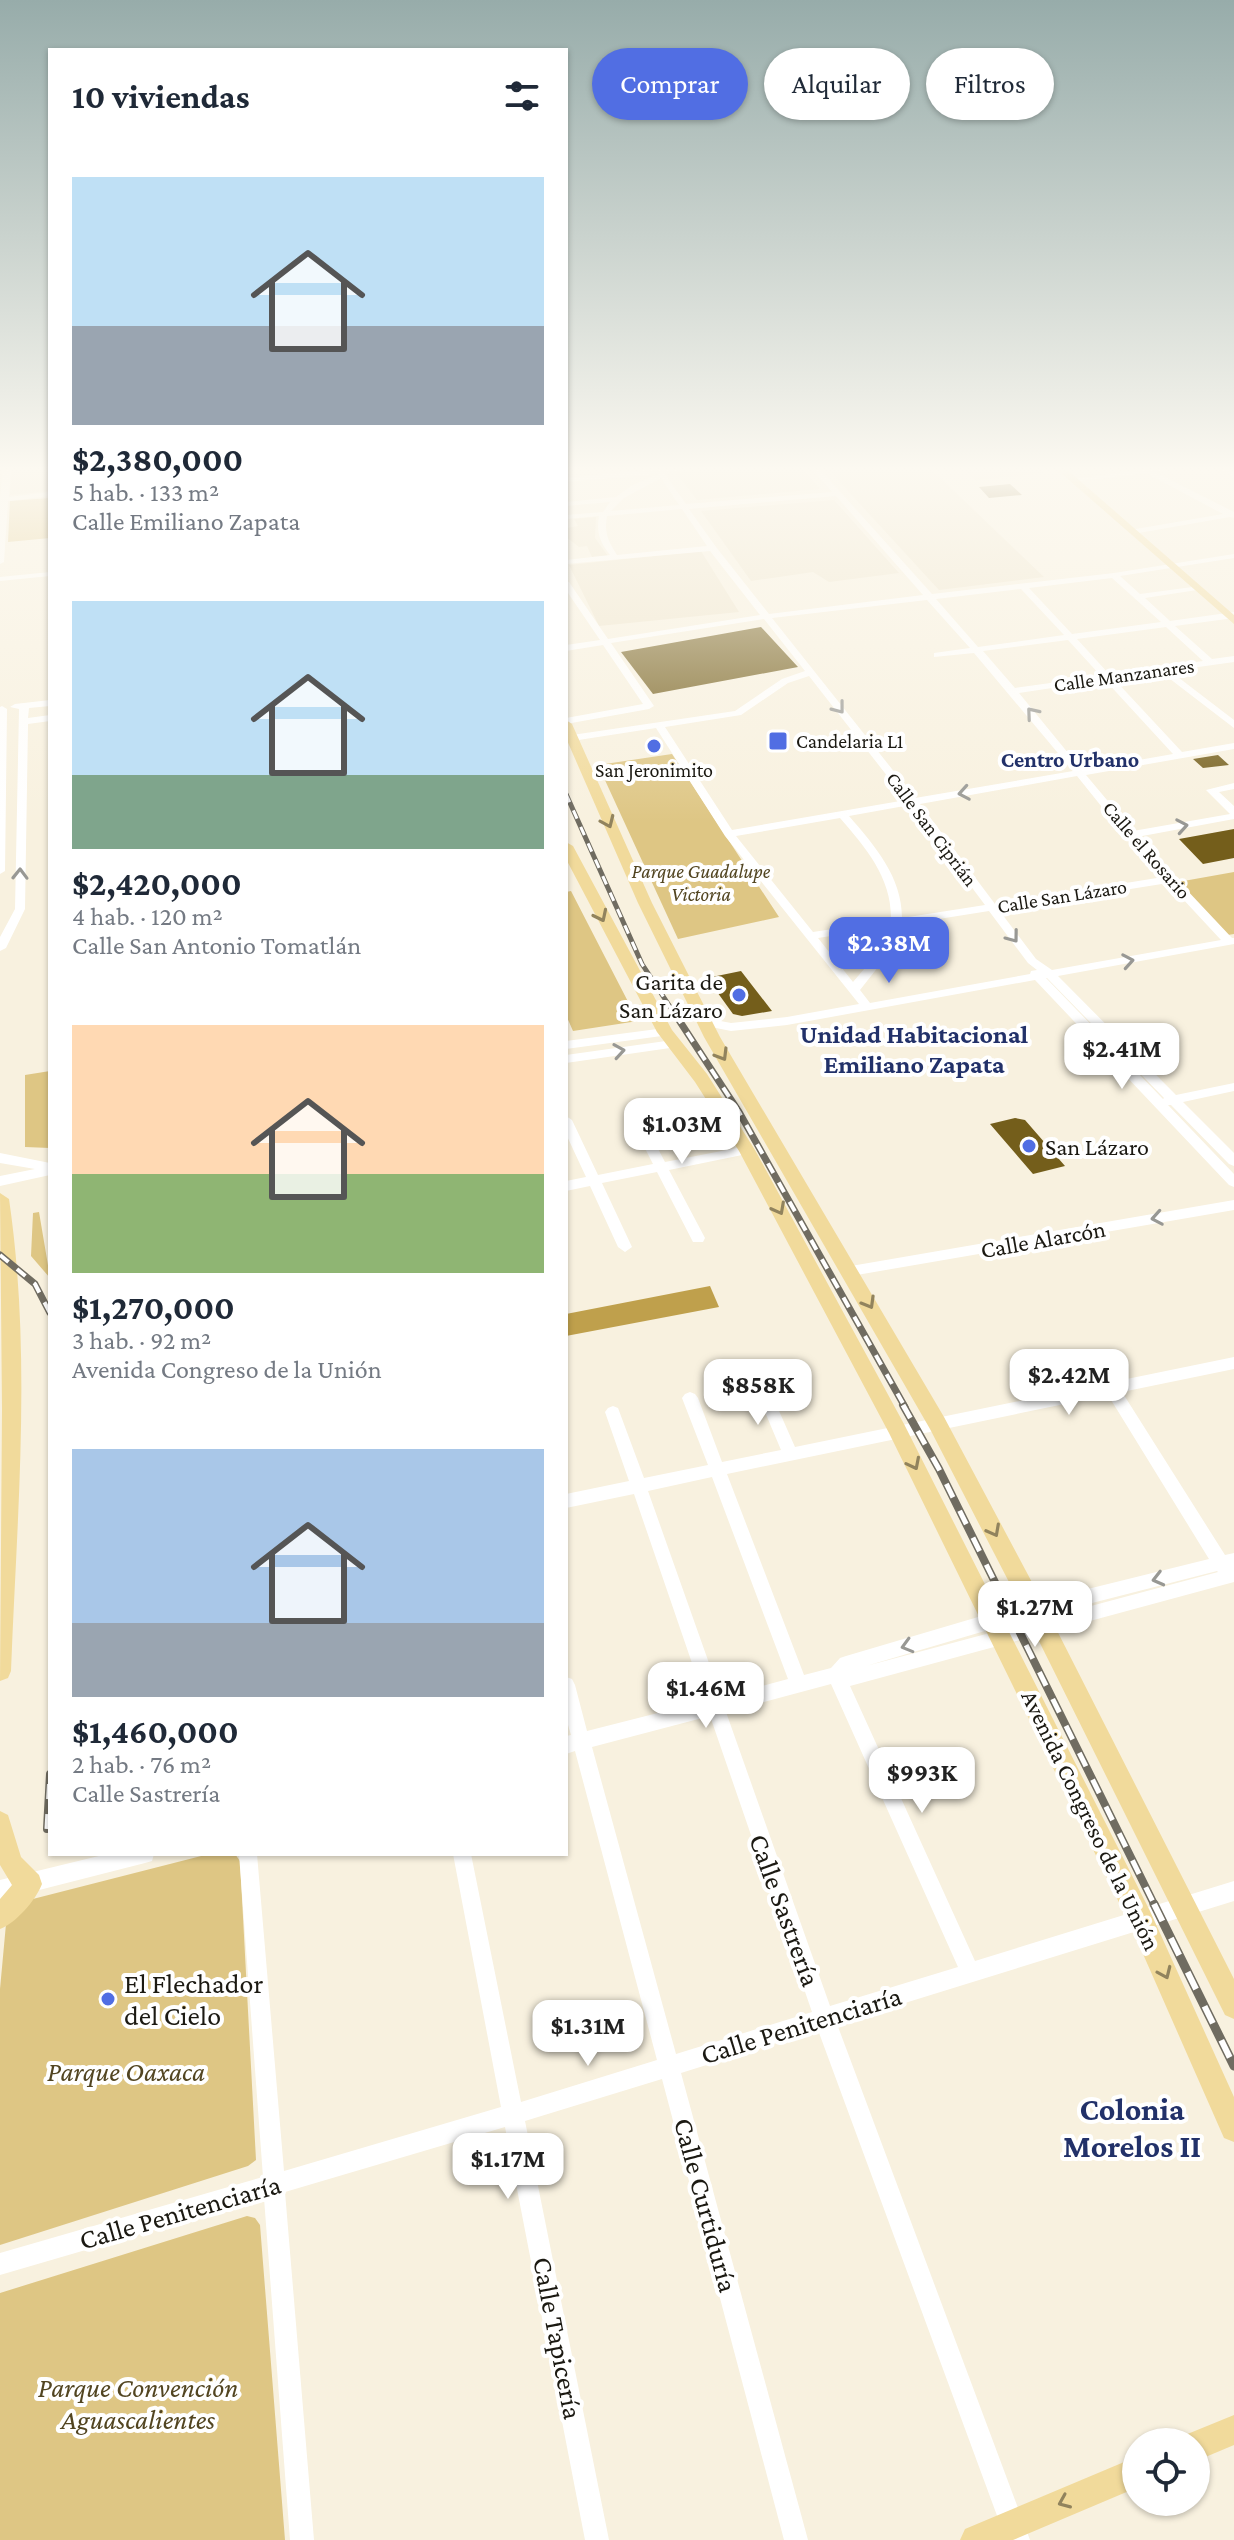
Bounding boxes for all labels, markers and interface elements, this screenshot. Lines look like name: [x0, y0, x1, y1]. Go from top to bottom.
chip: Comprar: [592, 48, 748, 120]
chip: Alquilar: [764, 48, 910, 120]
chip: Filtros: [926, 48, 1054, 120]
icon: filters: [500, 74, 544, 118]
text: 10 viviendas: [72, 78, 249, 115]
icon: home: [236, 229, 380, 373]
text: $2,380,000: [72, 441, 243, 478]
text: 5 hab. · 133 m²: [72, 478, 219, 507]
text: Calle Emiliano Zapata: [72, 507, 300, 536]
icon: home: [236, 653, 380, 797]
street label: Calle Manzanares: [1052, 654, 1196, 696]
one-way arrow: [829, 699, 844, 713]
one-way arrow: [1027, 708, 1042, 723]
marker: Candelaria L1: [767, 730, 789, 752]
place label: Candelaria L1: [796, 730, 904, 752]
marker: San Jeronimito: [645, 737, 663, 755]
district label: Centro Urbano: [1001, 747, 1139, 772]
place label: San Jeronimito: [595, 759, 713, 782]
street label: Calle San Ciprián: [881, 768, 982, 891]
one-way arrow: [957, 783, 971, 800]
street label: Calle el Rosario: [1099, 797, 1195, 903]
one-way arrow: [598, 814, 614, 828]
one-way arrow: [1175, 818, 1189, 835]
park label: Parque Guadalupe Victoria: [632, 860, 771, 905]
text: $2,420,000: [72, 865, 242, 902]
one-way arrow: [12, 867, 29, 880]
street label: Calle San Lázaro: [996, 875, 1128, 917]
text: 4 hab. · 120 m²: [72, 902, 223, 931]
one-way arrow: [591, 908, 607, 923]
pin: $2.38M: [824, 917, 954, 985]
text: $2.38M: [847, 928, 931, 957]
one-way arrow: [1004, 928, 1018, 943]
text: Calle San Antonio Tomatlán: [72, 931, 361, 960]
one-way arrow: [1121, 953, 1135, 970]
place label: Garita de San Lázaro: [619, 968, 723, 1023]
marker: Garita de San Lázaro: [730, 986, 748, 1004]
district label: Unidad Habitacional Emiliano Zapata: [800, 1020, 1029, 1079]
pin: $2.41M: [1057, 1023, 1187, 1091]
text: $2.41M: [1082, 1034, 1162, 1063]
one-way arrow: [612, 1043, 626, 1060]
one-way arrow: [713, 1046, 728, 1061]
icon: home: [236, 1077, 380, 1221]
pin: $1.03M: [617, 1098, 747, 1166]
text: $1.03M: [642, 1109, 722, 1138]
place label: San Lázaro: [1045, 1133, 1149, 1160]
marker: San Lázaro: [1020, 1137, 1038, 1155]
one-way arrow: [769, 1201, 785, 1215]
one-way arrow: [1150, 1209, 1164, 1226]
street label: Calle Alarcón: [978, 1215, 1108, 1263]
text: $1,270,000: [72, 1289, 235, 1326]
one-way arrow: [859, 1294, 875, 1309]
text: 3 hab. · 92 m²: [72, 1326, 211, 1355]
pin: $2.42M: [1004, 1349, 1134, 1417]
text: Avenida Congreso de la Unión: [72, 1355, 382, 1384]
pin: $858K: [702, 1359, 814, 1427]
text: $2.42M: [1028, 1360, 1110, 1389]
text: $858K: [722, 1370, 794, 1399]
one-way arrow: [904, 1455, 920, 1470]
icon: home: [236, 1501, 380, 1645]
one-way arrow: [984, 1523, 999, 1537]
one-way arrow: [1152, 1570, 1166, 1587]
pin: $1.27M: [970, 1581, 1100, 1649]
text: $1.27M: [996, 1592, 1074, 1621]
one-way arrow: [901, 1637, 914, 1653]
pin: $1.46M: [641, 1662, 771, 1730]
text: $1.46M: [666, 1673, 746, 1702]
street label: Avenida Congreso de la Unión: [1016, 1686, 1166, 1954]
text: $1,460,000: [72, 1713, 239, 1750]
pin: $993K: [866, 1747, 978, 1815]
text: 2 hab. · 76 m²: [72, 1750, 211, 1779]
text: $993K: [887, 1758, 957, 1787]
text: Calle Sastrería: [72, 1779, 220, 1808]
street label: Calle Sastrería: [743, 1830, 827, 1990]
one-way arrow: [1155, 1965, 1171, 1980]
place label: El Flechador del Cielo: [124, 1968, 263, 2031]
street label: Calle Penitenciaría: [697, 1980, 905, 2070]
marker: El Flechador del Cielo: [99, 1990, 117, 2008]
pin: $1.31M: [523, 2000, 653, 2068]
text: $1.31M: [550, 2011, 626, 2040]
park label: Parque Oaxaca: [47, 2056, 205, 2087]
district label: Colonia Morelos II: [1063, 2091, 1201, 2164]
street label: Calle Curtiduría: [668, 2114, 744, 2296]
pin: $1.17M: [443, 2133, 573, 2201]
text: $1.17M: [471, 2144, 545, 2173]
street label: Calle Penitenciaría: [76, 2168, 284, 2256]
street label: Calle Tapicería: [527, 2254, 589, 2422]
park label: Parque Convención Aguascalientes: [38, 2372, 238, 2435]
map controls: [1122, 2428, 1210, 2516]
button: locate: [1122, 2428, 1210, 2516]
one-way arrow: [1058, 2493, 1072, 2509]

